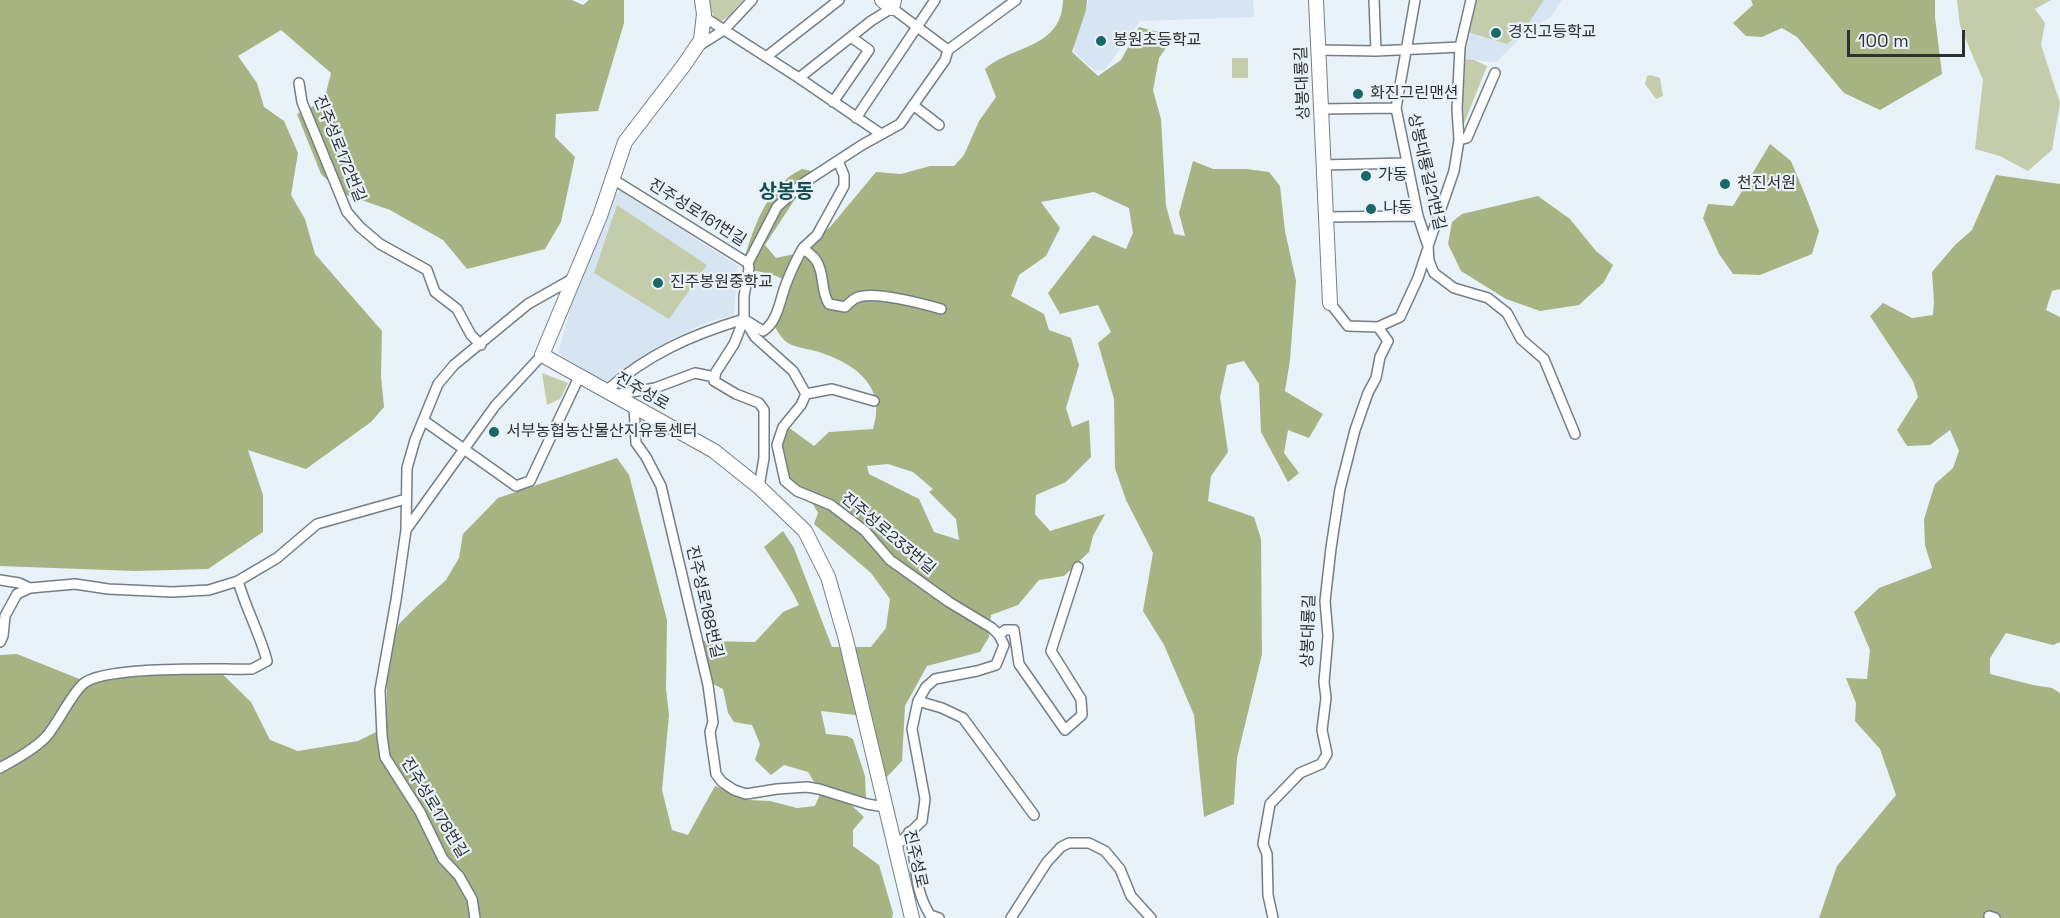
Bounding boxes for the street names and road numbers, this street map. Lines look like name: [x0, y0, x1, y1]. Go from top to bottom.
street label: 상봉대룡길: [1292, 46, 1314, 120]
street label: 진주성로172번길: [309, 93, 369, 205]
street label: 상봉대룡길21번길: [1403, 112, 1449, 232]
street label: 진주성로161번길: [645, 175, 749, 251]
street label: 진주성로: [612, 369, 672, 415]
street label: 진주성로233번길: [837, 489, 939, 579]
street label: 진주성로188번길: [682, 544, 726, 660]
street label: 상봉대룡길: [1298, 594, 1320, 668]
street label: 진주성로178번길: [396, 754, 472, 862]
street label: 진주성로: [899, 828, 931, 890]

